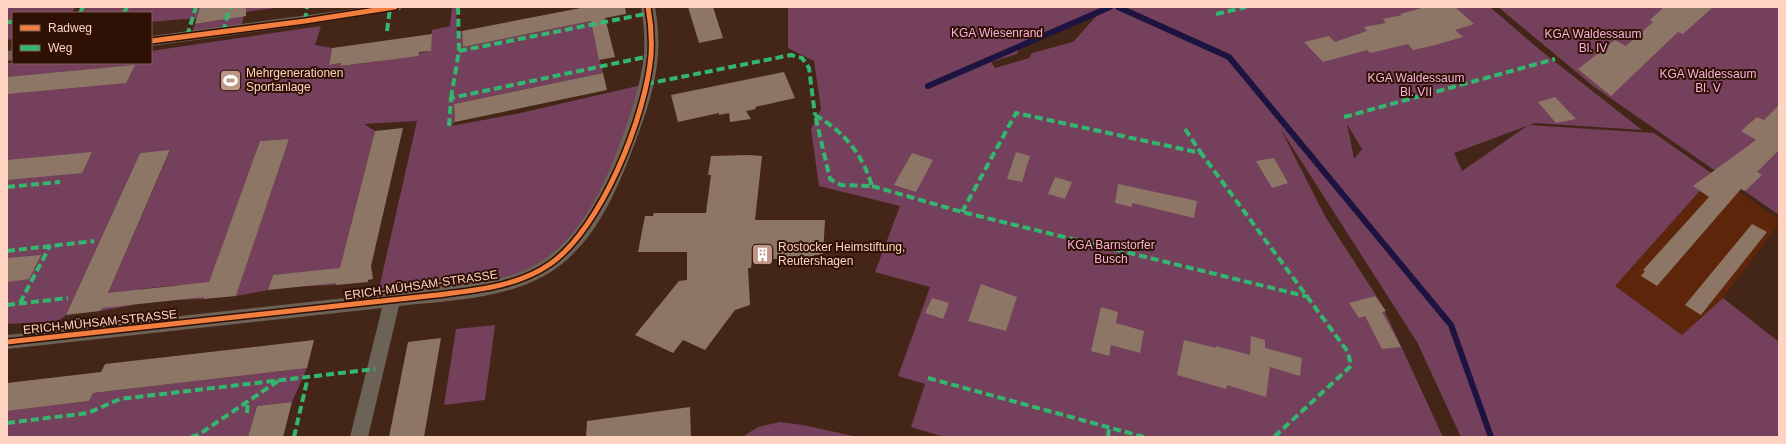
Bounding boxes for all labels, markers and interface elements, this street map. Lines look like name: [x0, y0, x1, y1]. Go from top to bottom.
legend: [12, 12, 152, 64]
text: Radweg: [48, 21, 92, 35]
park label: KGA Wiesenrand: [951, 26, 1043, 40]
park label: KGA Waldessaum Bl. IV: [1545, 27, 1641, 55]
text: Weg: [48, 41, 72, 55]
place label: Mehrgenerationen Sportanlage: [246, 66, 343, 94]
sports icon: Mehrgenerationen Sportanlage: [217, 67, 243, 93]
park label: KGA Waldessaum Bl. V: [1660, 67, 1756, 95]
park label: KGA Waldessaum Bl. VII: [1368, 71, 1464, 99]
park label: KGA Barnstorfer Busch: [1067, 238, 1155, 266]
place label: Rostocker Heimstiftung, Reutershagen: [778, 240, 905, 268]
building icon: Rostocker Heimstiftung, Reutershagen: [750, 241, 776, 267]
street label: ERICH-MÜHSAM-STRASSE: [343, 267, 499, 303]
street label: ERICH-MÜHSAM-STRASSE: [22, 307, 178, 337]

